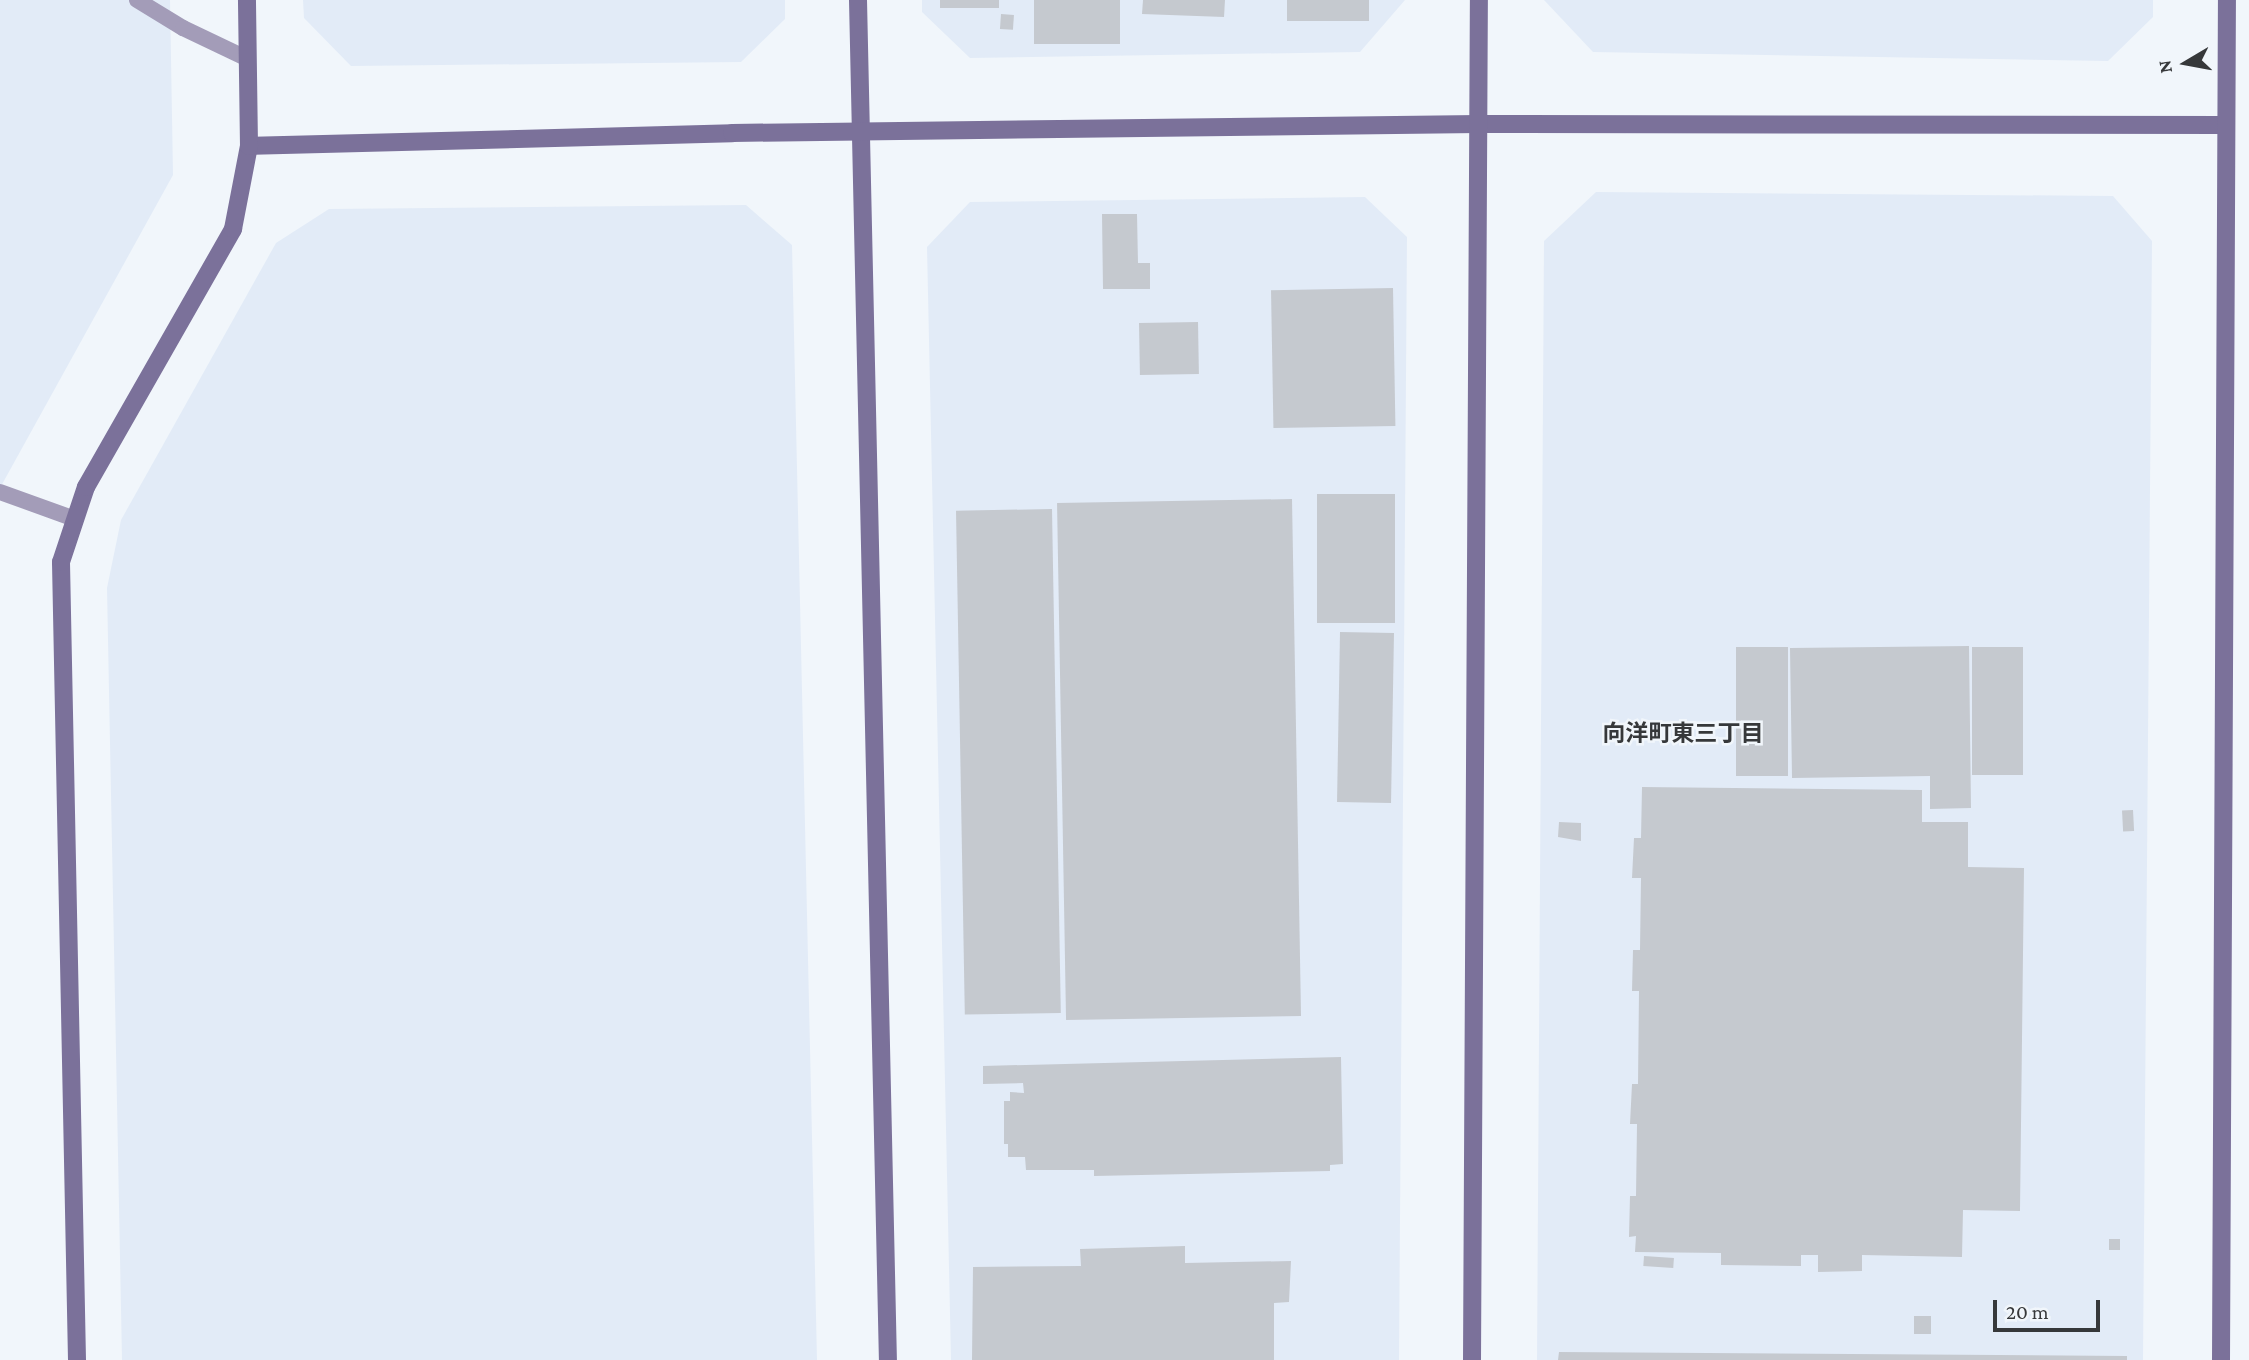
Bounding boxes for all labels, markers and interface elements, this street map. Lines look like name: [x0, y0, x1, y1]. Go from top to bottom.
north arrow: [2151, 28, 2221, 98]
text: N: [2153, 59, 2176, 75]
district label: 向洋町東三丁目: [1603, 719, 1763, 747]
scale bar: [1997, 1286, 2104, 1330]
text: 20 m: [2006, 1300, 2049, 1324]

